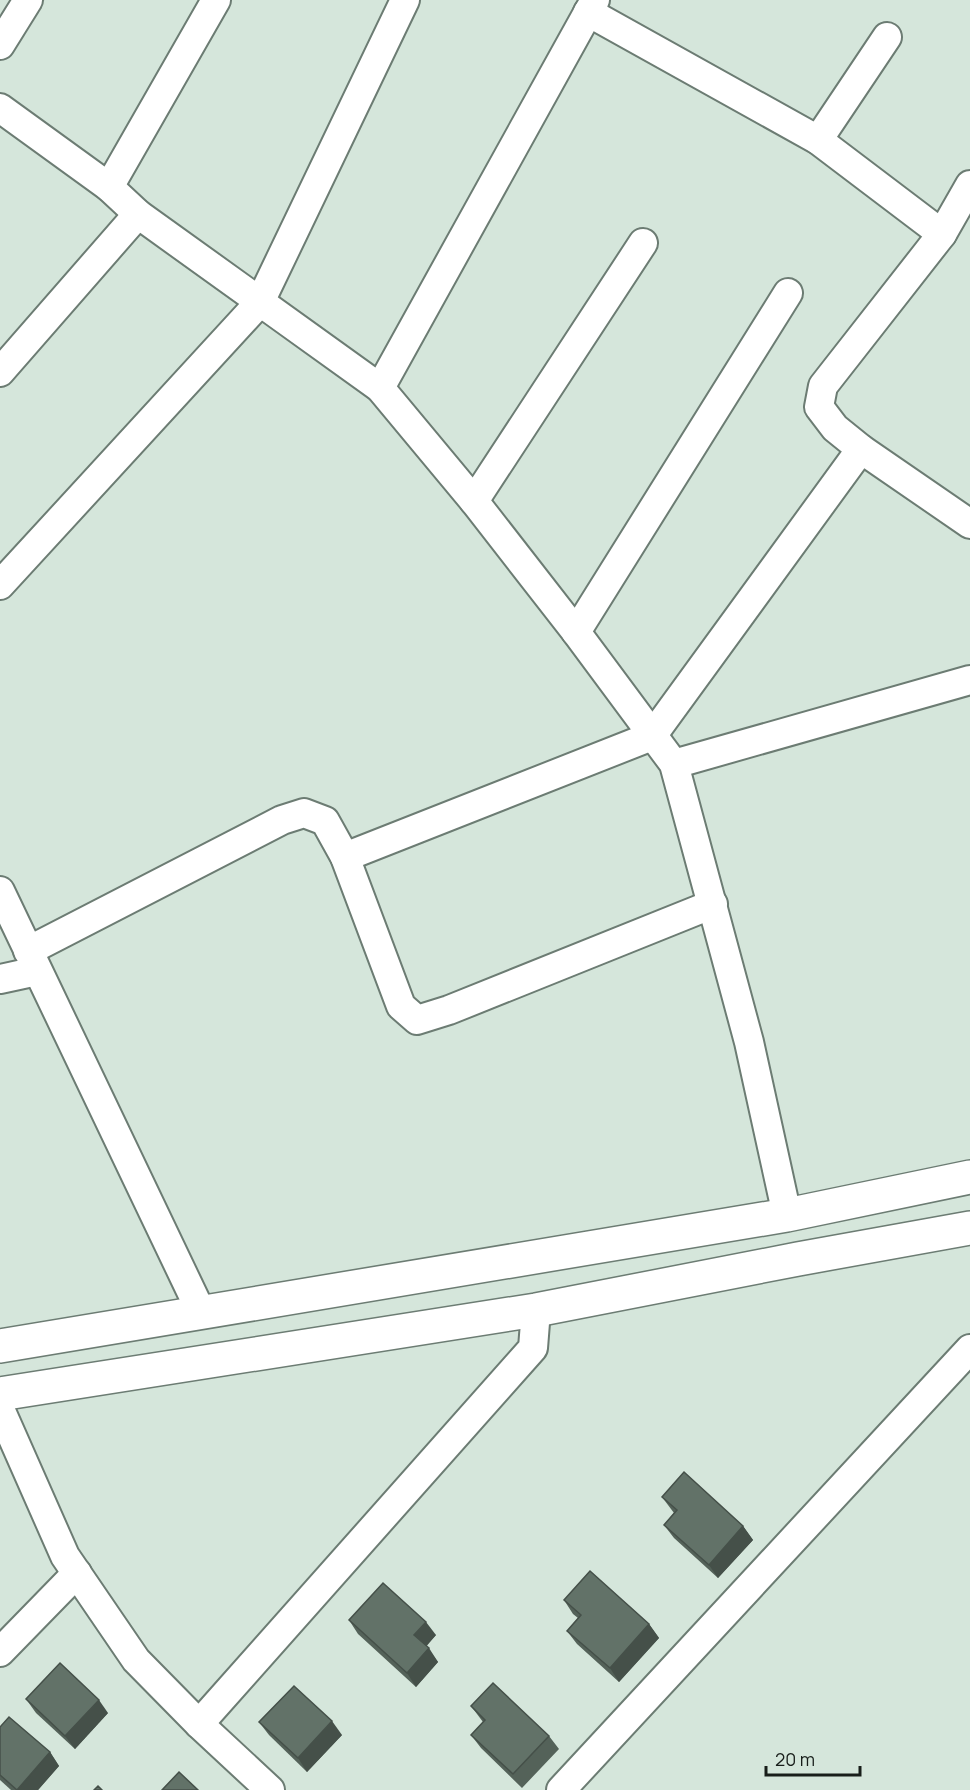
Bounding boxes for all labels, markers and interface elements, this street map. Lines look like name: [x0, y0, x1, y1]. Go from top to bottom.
scale bar: [766, 1739, 860, 1777]
text: 20 m: [775, 1747, 815, 1771]

